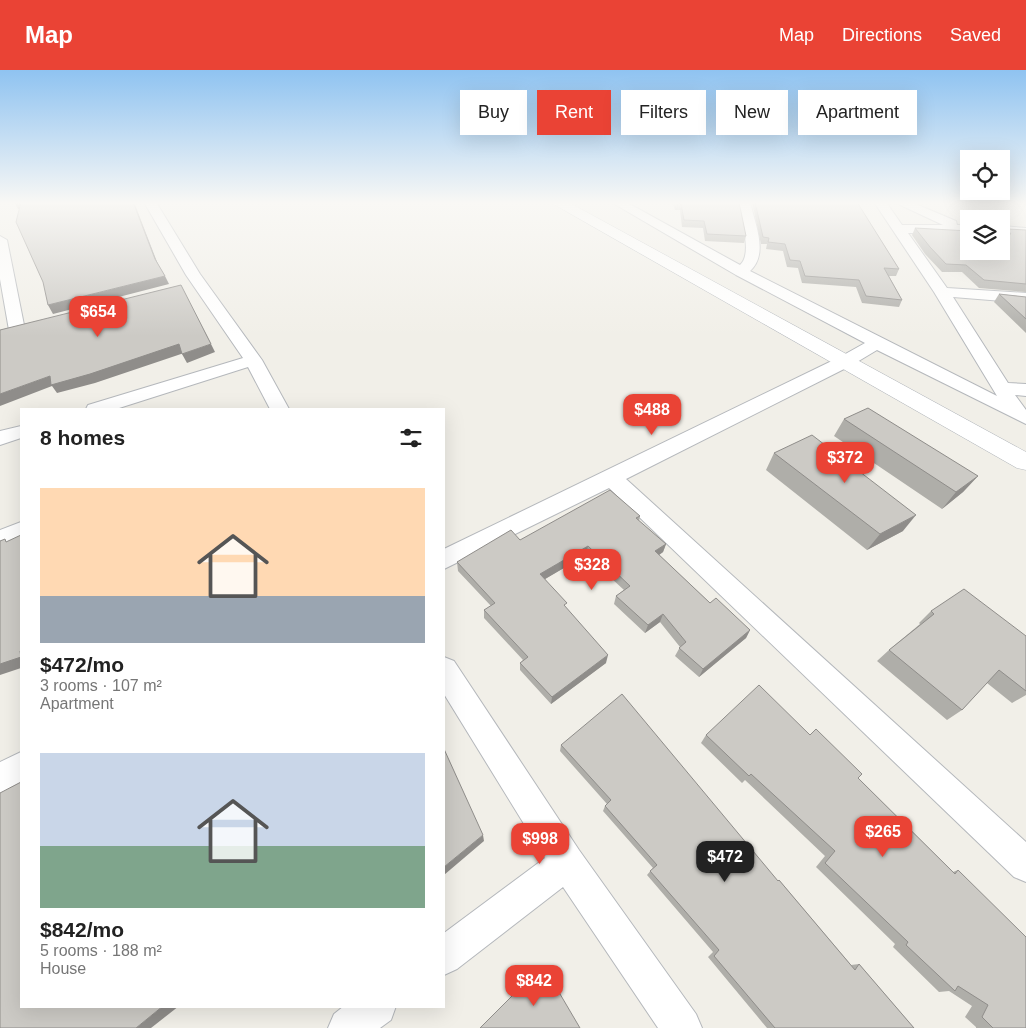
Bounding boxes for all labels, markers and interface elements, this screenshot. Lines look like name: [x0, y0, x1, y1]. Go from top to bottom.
text: Map: [25, 21, 73, 48]
text: Map: [779, 25, 814, 45]
text: Directions: [842, 25, 922, 45]
text: Saved: [950, 25, 1001, 45]
chip: Buy: [460, 90, 527, 135]
chip: Rent: [537, 90, 611, 135]
chip: Filters: [621, 90, 706, 135]
chip: New: [716, 90, 788, 135]
chip: Apartment: [798, 90, 917, 135]
map controls: [960, 150, 1010, 260]
button: locate: [960, 150, 1010, 200]
button: layers: [960, 210, 1010, 260]
pin: $654: [68, 296, 128, 338]
text: $654: [80, 303, 116, 320]
pin: $488: [622, 394, 682, 436]
text: $488: [634, 401, 670, 418]
icon: filters: [397, 424, 425, 452]
text: 8 homes: [40, 426, 125, 449]
pin: $372: [815, 442, 875, 484]
text: $372: [827, 449, 863, 466]
icon: home: [188, 521, 278, 611]
pin: $328: [562, 548, 622, 591]
text: $328: [574, 556, 610, 573]
text: $472/mo: [40, 653, 124, 676]
text: 3 rooms · 107 m²: [40, 677, 162, 694]
text: Apartment: [40, 695, 114, 712]
icon: home: [188, 786, 278, 876]
pin: $265: [853, 816, 913, 858]
pin: $998: [510, 822, 570, 865]
text: $265: [865, 823, 901, 840]
text: $998: [522, 830, 558, 847]
pin: $472: [695, 840, 755, 883]
text: $472: [707, 848, 743, 865]
text: $842/mo: [40, 918, 124, 941]
text: 5 rooms · 188 m²: [40, 942, 162, 959]
text: House: [40, 960, 86, 977]
pin: $842: [504, 964, 564, 1007]
text: $842: [516, 972, 552, 989]

